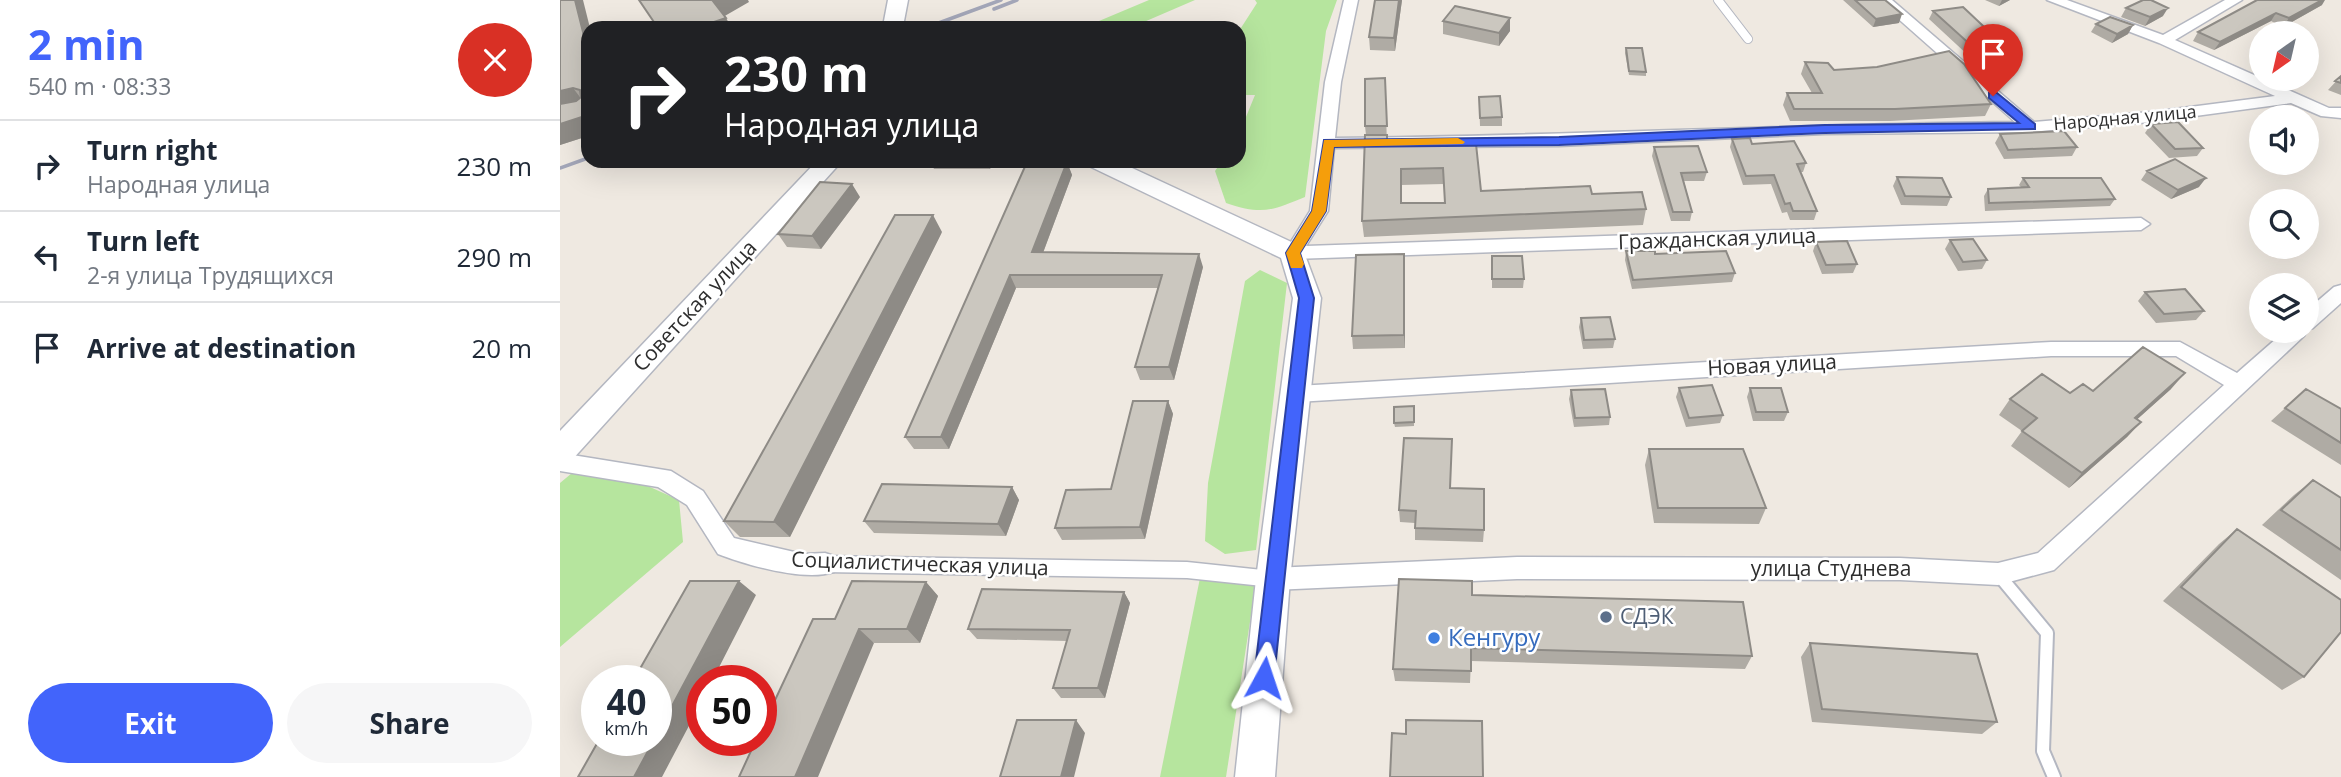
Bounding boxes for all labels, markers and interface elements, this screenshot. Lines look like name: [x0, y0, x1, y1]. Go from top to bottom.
text: 2 min: [28, 15, 145, 72]
north arrow: [2249, 21, 2319, 91]
map controls: [2249, 21, 2319, 343]
button: close: [458, 23, 532, 97]
pin: [1963, 24, 2023, 96]
icon: arrive: [1974, 35, 2012, 73]
text: 230 m: [724, 40, 869, 106]
icon: right: [609, 49, 700, 140]
text: 540 m · 08:33: [28, 70, 171, 102]
street label: Народная улица: [2052, 99, 2197, 135]
text: Народная улица: [724, 103, 979, 146]
button: sound: [2249, 105, 2319, 175]
text: Turn right: [87, 132, 218, 168]
icon: right: [28, 147, 66, 185]
text: 230 m: [457, 148, 532, 184]
text: Народная улица: [87, 168, 270, 200]
button: search: [2249, 189, 2319, 259]
street label: Гражданская улица: [1617, 221, 1817, 255]
text: Turn left: [87, 223, 199, 259]
street label: Советская улица: [626, 234, 762, 377]
icon: left: [28, 238, 66, 276]
text: 290 m: [457, 239, 532, 275]
text: 2-я улица Трудящихся: [87, 259, 334, 291]
button: layers: [2249, 273, 2319, 343]
icon: arrive: [28, 329, 66, 367]
text: Arrive at destination: [87, 330, 356, 366]
text: 20 m: [471, 330, 532, 366]
street label: Новая улица: [1706, 347, 1837, 381]
street label: Социалистическая улица: [791, 545, 1049, 581]
street label: улица Студнева: [1751, 554, 1911, 582]
place label: СДЭК: [1620, 602, 1674, 630]
marker: СДЭК: [1598, 609, 1614, 625]
place label: Кенгуру: [1448, 620, 1541, 653]
marker: Кенгуру: [1426, 630, 1442, 646]
position arrow: [1227, 641, 1301, 715]
speed limit sign: 50: [686, 665, 777, 756]
text: 40: [606, 678, 647, 725]
button: Exit: [28, 683, 273, 763]
button: Share: [287, 683, 532, 763]
text: km/h: [605, 716, 648, 740]

